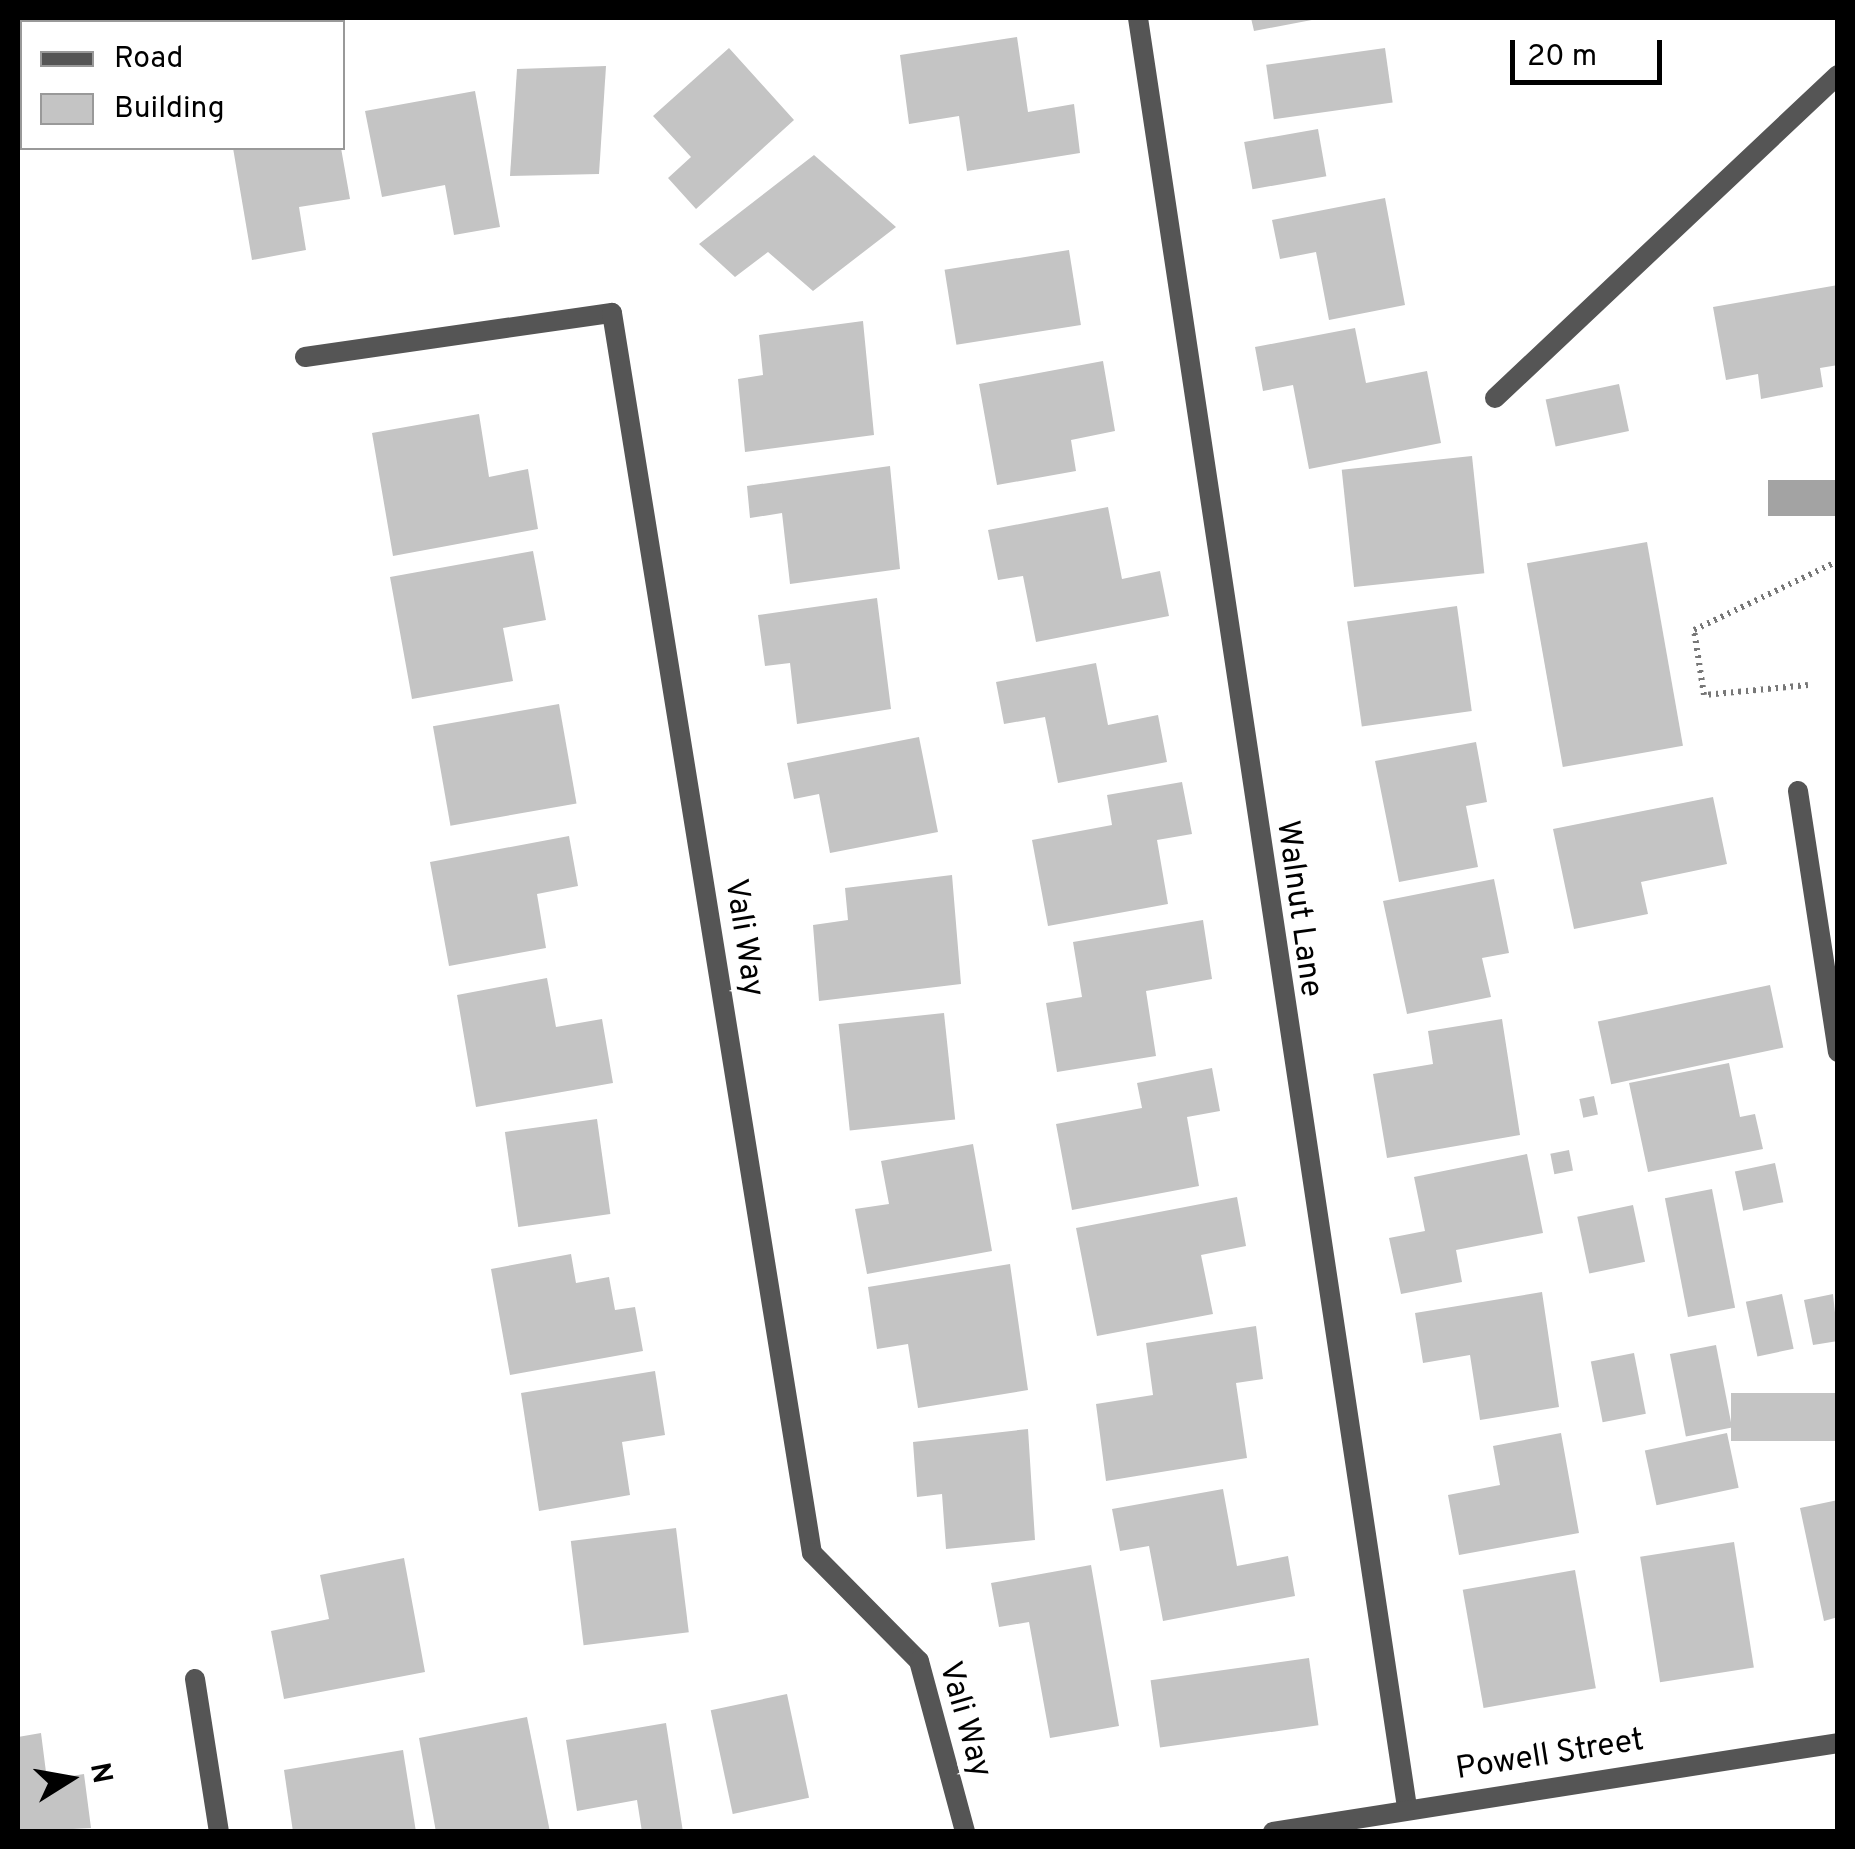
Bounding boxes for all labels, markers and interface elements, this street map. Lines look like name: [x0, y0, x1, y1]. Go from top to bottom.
legend: [20, 20, 345, 150]
scale bar: [1515, 20, 1668, 82]
text: 20 m: [1527, 39, 1597, 76]
text: Road: [114, 41, 183, 78]
text: Building: [114, 91, 225, 128]
street label: Walnut Lane: [1267, 818, 1329, 1000]
street label: Vali Way: [715, 876, 771, 1000]
street label: Vali Way: [929, 1657, 999, 1783]
street label: Powell Street: [1453, 1722, 1647, 1790]
north arrow: [20, 1729, 120, 1829]
text: N: [80, 1760, 119, 1787]

